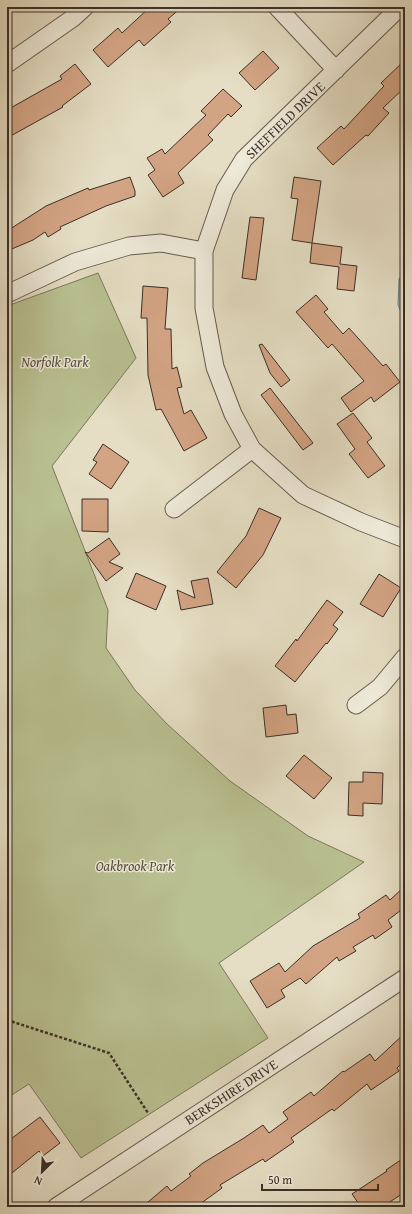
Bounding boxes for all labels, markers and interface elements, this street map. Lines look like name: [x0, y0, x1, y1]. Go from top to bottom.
street label: SHEFFIELD DRIVE: [241, 77, 329, 163]
park label: Norfolk Park: [21, 352, 89, 372]
park label: Oakbrook Park: [96, 856, 175, 876]
street label: BERKSHIRE DRIVE: [181, 1054, 281, 1130]
north arrow: [22, 1152, 62, 1192]
scale bar: [262, 1166, 378, 1192]
text: 50 m: [268, 1171, 292, 1188]
text: N: [31, 1172, 45, 1190]

